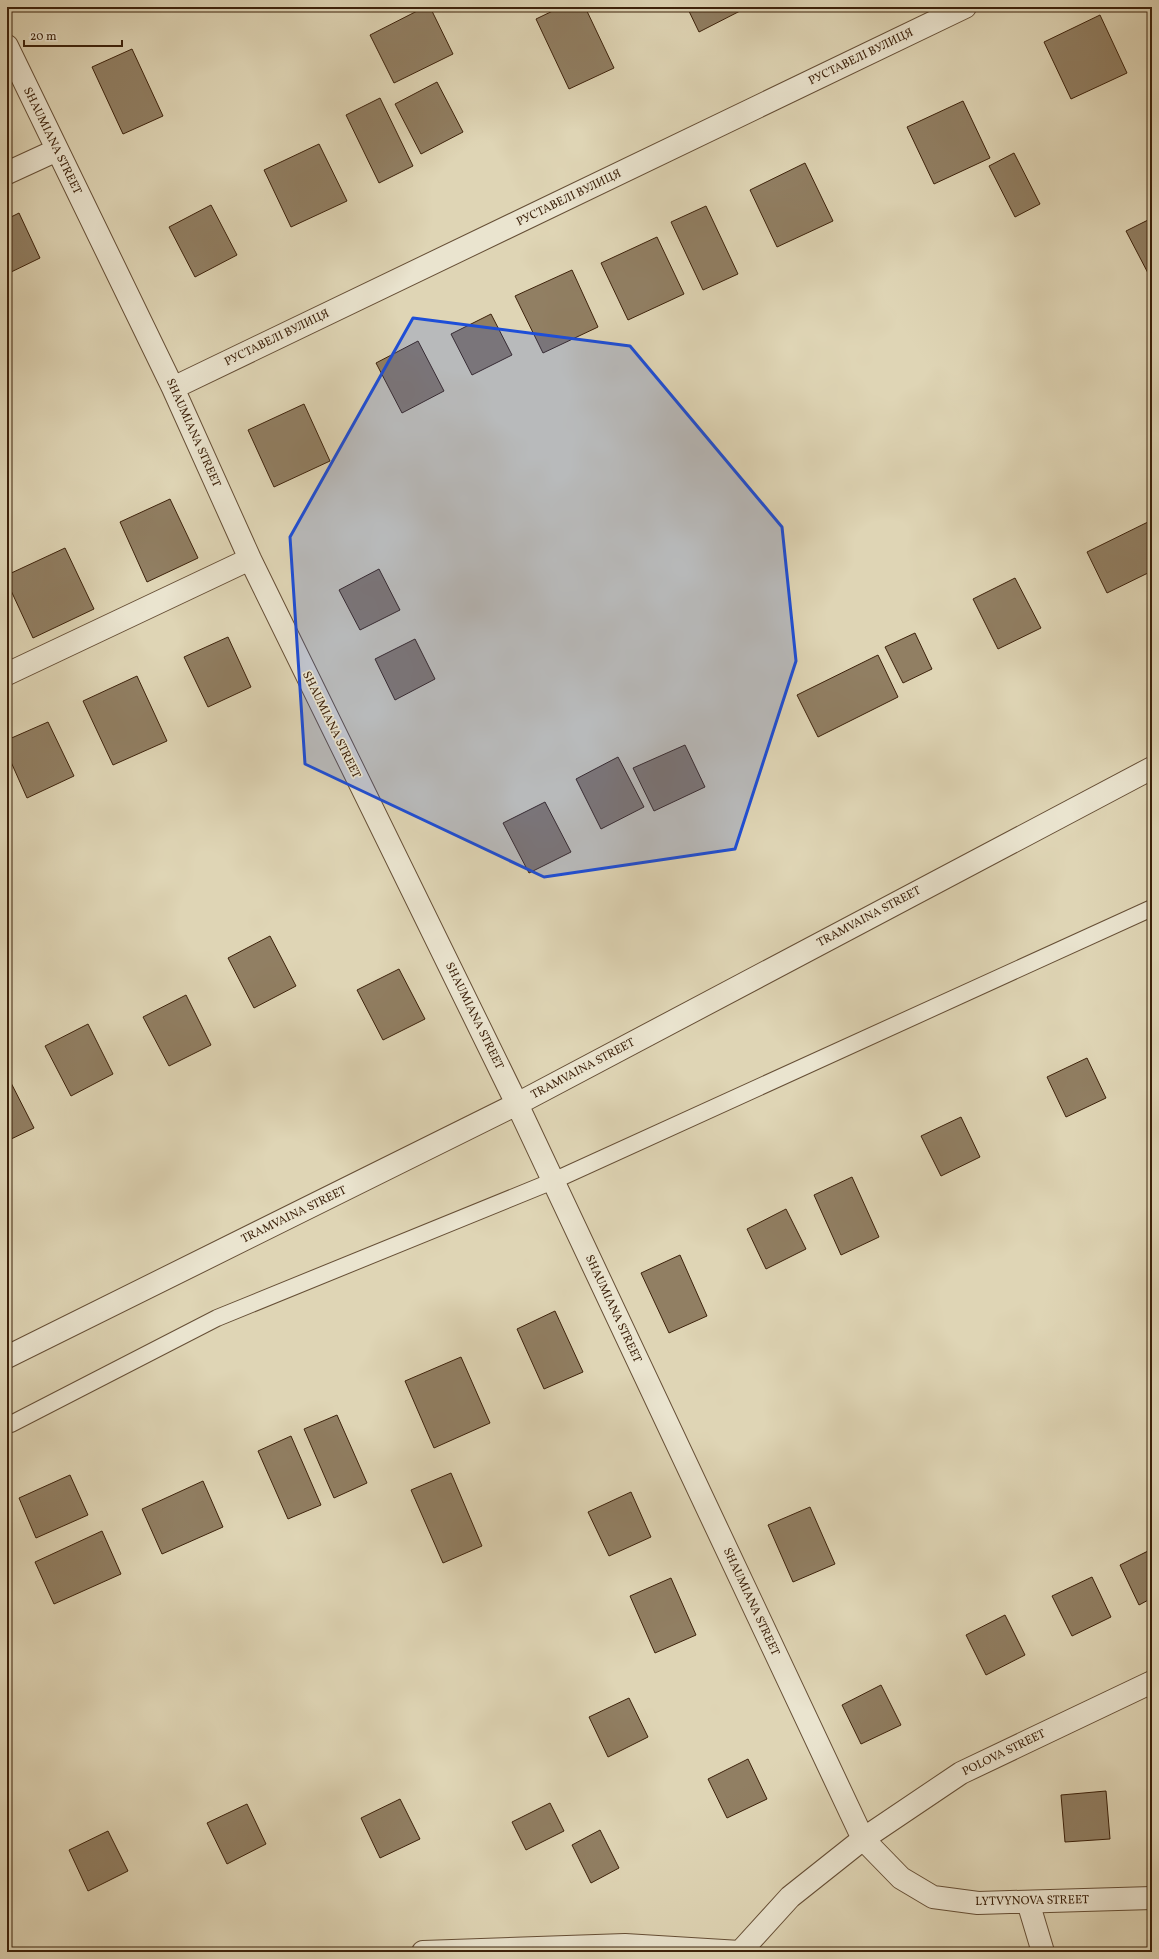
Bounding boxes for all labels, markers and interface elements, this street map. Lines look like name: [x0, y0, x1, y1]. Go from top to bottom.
scale bar: [24, 22, 122, 48]
street label: РУСТАВЕЛІ ВУЛИЦЯ: [806, 25, 916, 89]
text: 20 m: [30, 29, 57, 45]
street label: SHAUMIANA STREET: [19, 85, 85, 197]
street label: РУСТАВЕЛІ ВУЛИЦЯ: [514, 166, 624, 230]
street label: РУСТАВЕЛІ ВУЛИЦЯ: [222, 306, 332, 370]
street label: SHAUMIANA STREET: [162, 376, 224, 490]
street label: SHAUMIANA STREET: [298, 669, 364, 781]
street label: TRAMVAINA STREET: [814, 883, 924, 951]
street label: SHAUMIANA STREET: [441, 960, 507, 1072]
street label: TRAMVAINA STREET: [528, 1035, 638, 1103]
street label: TRAMVAINA STREET: [239, 1183, 349, 1247]
street label: SHAUMIANA STREET: [581, 1252, 645, 1366]
street label: SHAUMIANA STREET: [719, 1545, 783, 1659]
street label: POLOVA STREET: [960, 1726, 1048, 1780]
street label: LYTVYNOVA STREET: [975, 1892, 1089, 1910]

